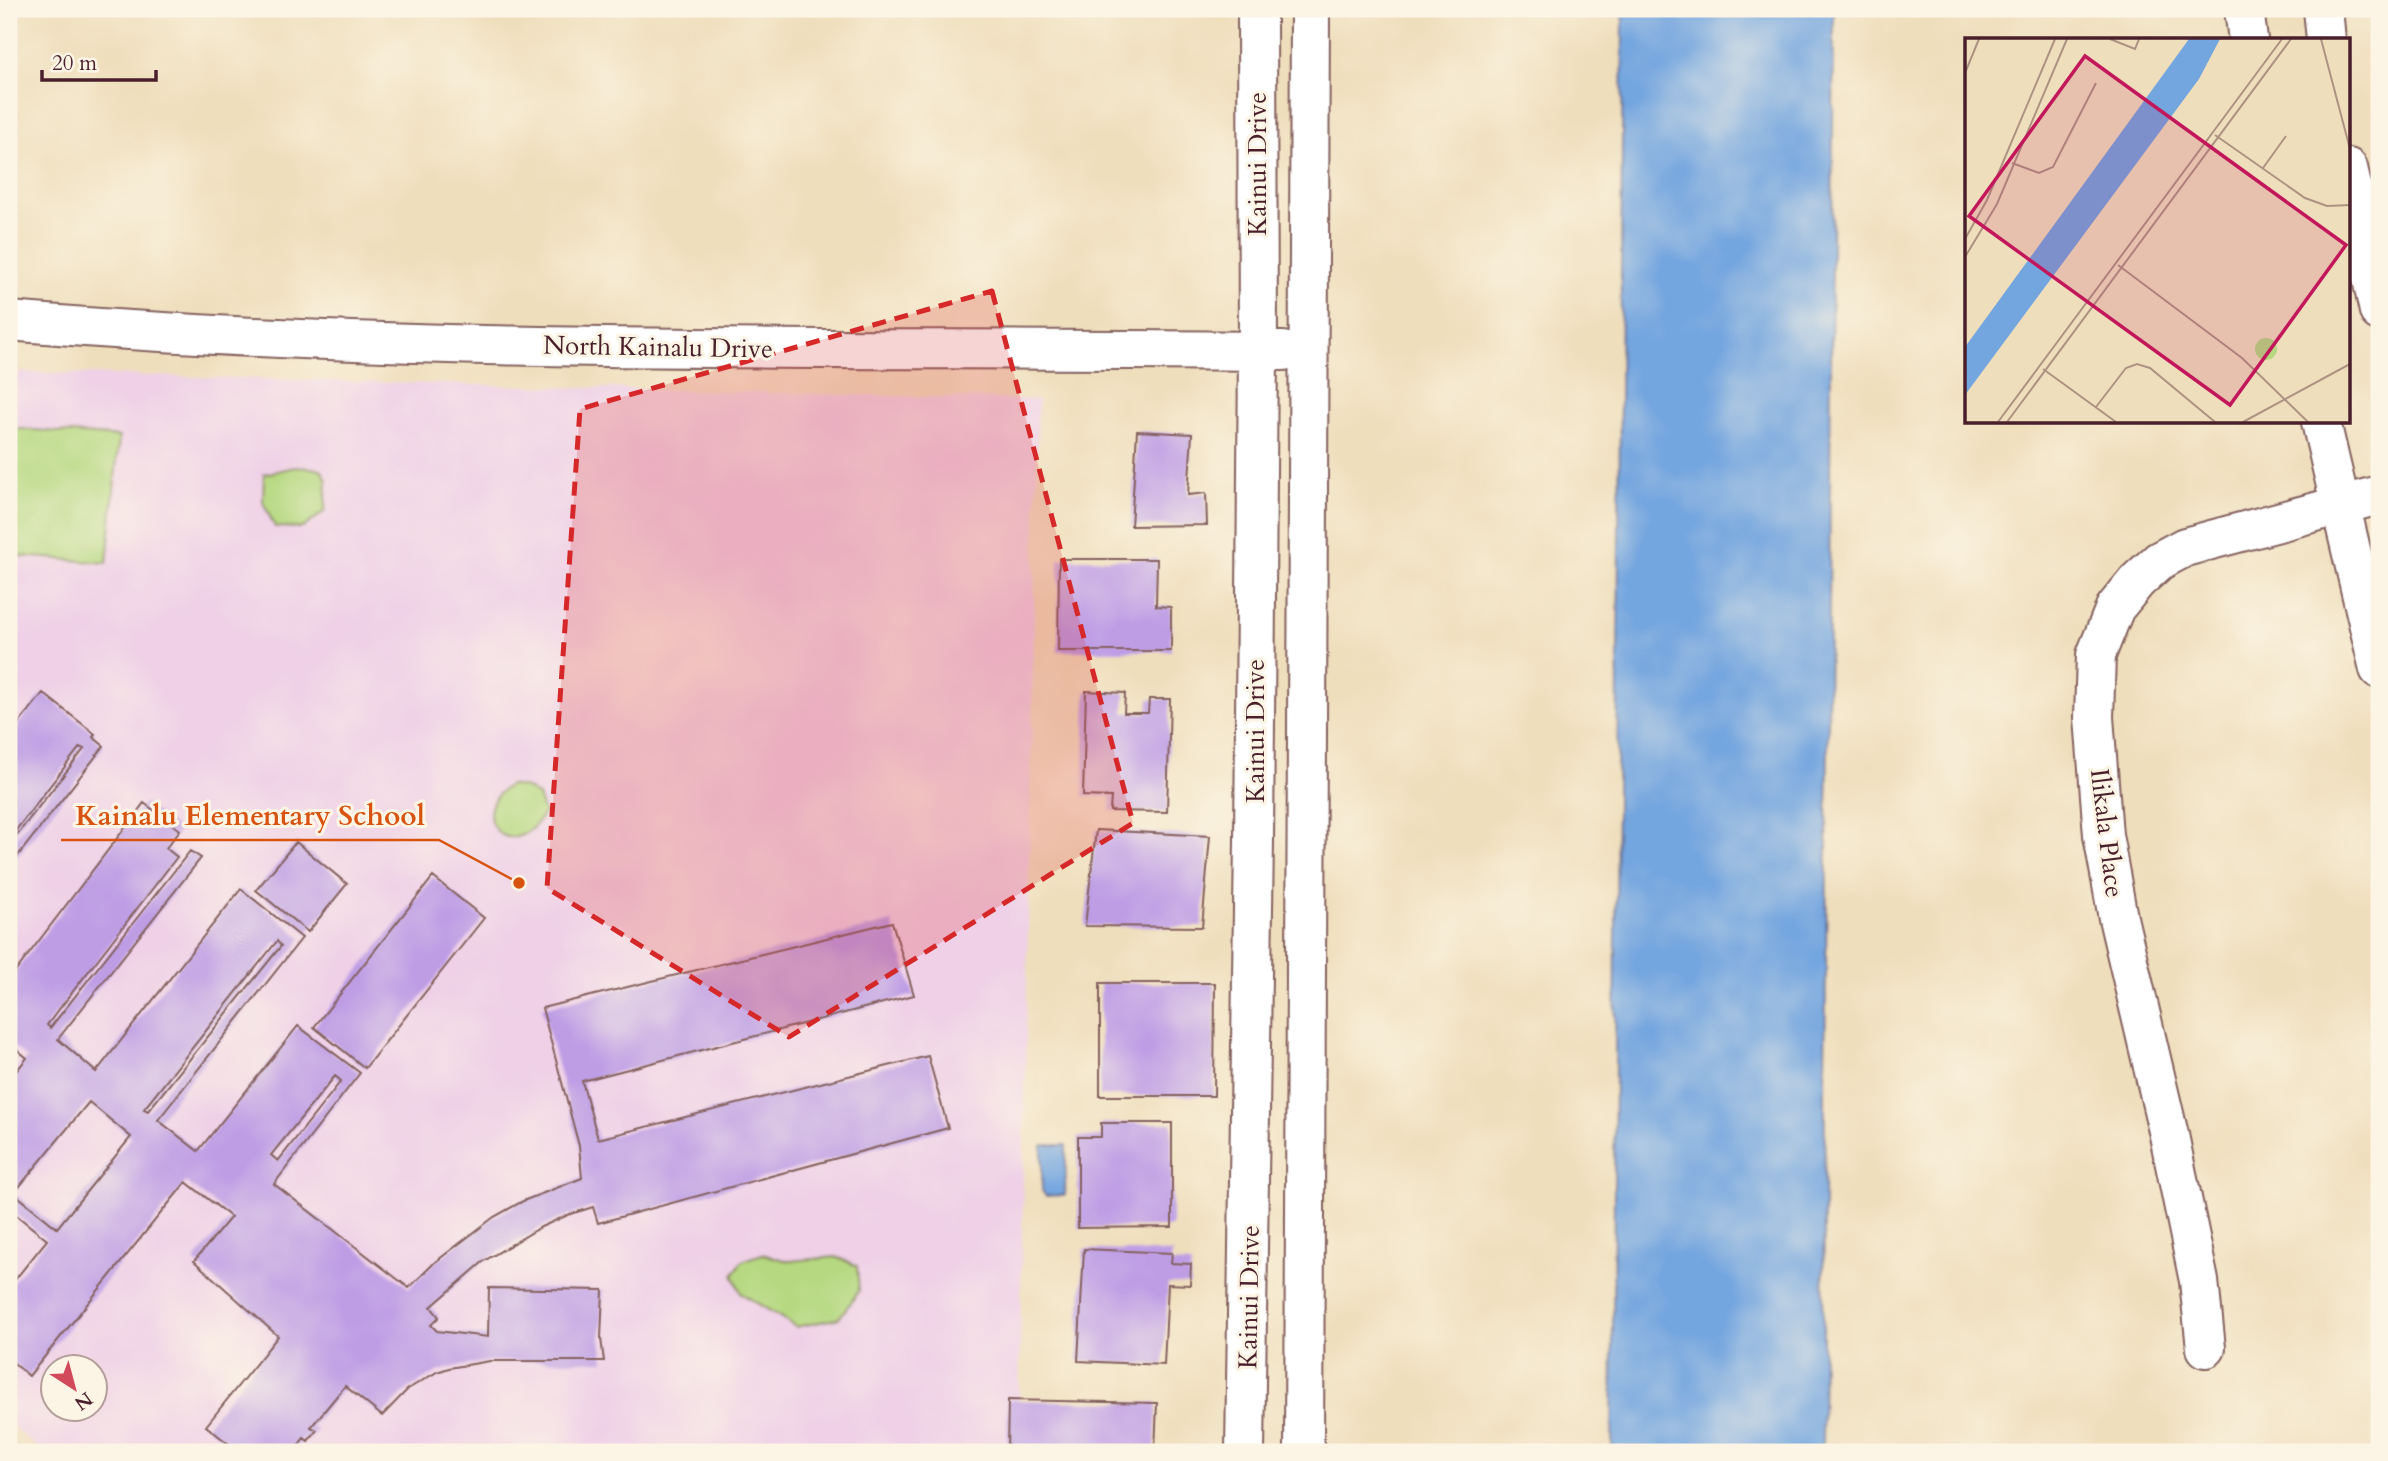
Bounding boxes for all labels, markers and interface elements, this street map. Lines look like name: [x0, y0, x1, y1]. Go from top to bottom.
scale bar: [42, 38, 156, 82]
inset map: [1965, 38, 2350, 424]
text: 20 m: [52, 49, 97, 78]
street label: Kainui Drive: [1240, 92, 1275, 236]
street label: North Kainalu Drive: [543, 327, 773, 367]
street label: Kainui Drive: [1238, 659, 1273, 803]
street label: Ilikala Place: [2082, 767, 2132, 899]
callout: Kainalu Elementary School: [61, 791, 439, 840]
text: Kainalu Elementary School: [75, 797, 425, 835]
street label: Kainui Drive: [1230, 1225, 1268, 1369]
north arrow: [38, 1352, 108, 1422]
text: N: [69, 1386, 98, 1417]

